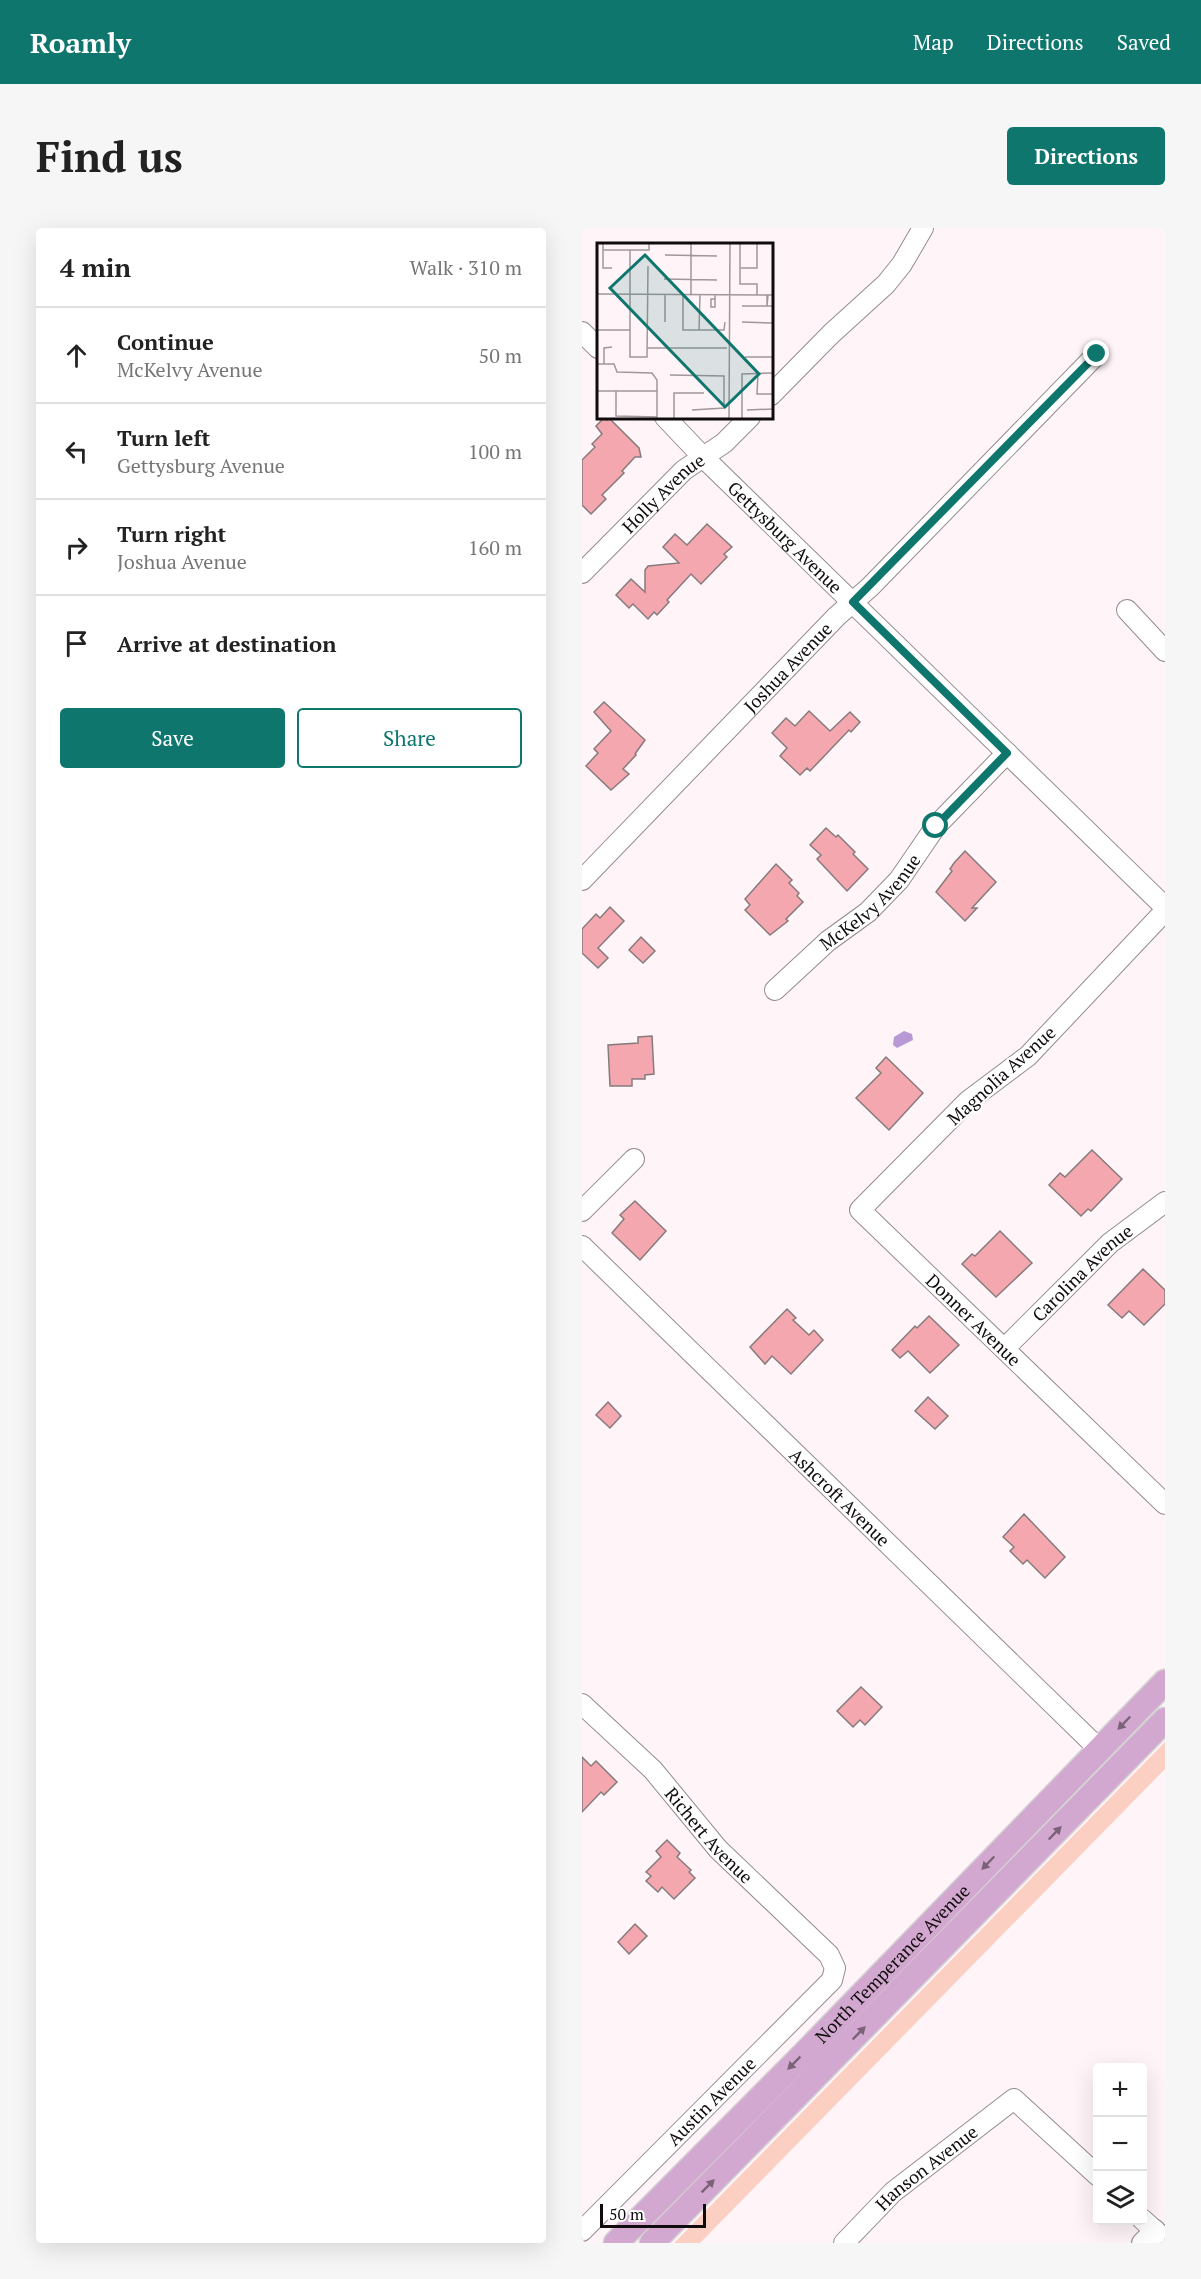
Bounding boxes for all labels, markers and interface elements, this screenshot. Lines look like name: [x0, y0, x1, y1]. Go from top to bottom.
text: Roamly: [30, 24, 131, 61]
text: Map: [913, 28, 954, 56]
text: Directions: [987, 28, 1084, 56]
text: Saved: [1117, 28, 1171, 56]
button: Directions: [1007, 127, 1165, 185]
text: Find us: [36, 128, 183, 184]
inset map: [597, 243, 772, 418]
text: 4 min: [60, 250, 131, 284]
text: Walk · 310 m: [410, 254, 522, 281]
text: Continue: [117, 327, 214, 356]
icon: ahead: [60, 339, 93, 372]
route end: [1083, 340, 1109, 366]
text: 50 m: [479, 342, 522, 369]
text: McKelvy Avenue: [117, 356, 263, 383]
text: Turn left: [117, 423, 210, 452]
icon: left: [60, 435, 93, 468]
text: 100 m: [468, 438, 522, 465]
street label: Holly Avenue: [616, 448, 709, 538]
text: Gettysburg Avenue: [117, 452, 285, 479]
street label: Gettysburg Avenue: [723, 476, 848, 598]
text: Turn right: [117, 519, 226, 548]
icon: right: [60, 531, 93, 564]
text: 160 m: [468, 534, 522, 561]
text: Joshua Avenue: [117, 548, 247, 575]
street label: Joshua Avenue: [738, 617, 837, 717]
icon: arrive: [60, 627, 93, 660]
text: Arrive at destination: [117, 629, 336, 658]
button: Save: [60, 708, 285, 768]
button: Share: [297, 708, 522, 768]
route start: [922, 812, 948, 838]
street label: McKelvy Avenue: [815, 849, 926, 955]
street label: Magnolia Avenue: [942, 1020, 1060, 1130]
street label: Carolina Avenue: [1026, 1218, 1137, 1327]
street label: Donner Avenue: [921, 1268, 1026, 1371]
street label: Ashcroft Avenue: [784, 1443, 896, 1552]
one-way arrow: [1118, 1716, 1132, 1730]
street label: Richert Avenue: [660, 1782, 758, 1888]
one-way arrow: [1047, 1827, 1061, 1841]
one-way arrow: [981, 1856, 995, 1871]
street label: North Temperance Avenue: [809, 1879, 975, 2048]
one-way arrow: [852, 2026, 866, 2040]
street label: Austin Avenue: [661, 2051, 761, 2151]
one-way arrow: [787, 2056, 801, 2070]
map controls: [1093, 2063, 1147, 2225]
button: +: [1093, 2063, 1147, 2117]
button: −: [1093, 2117, 1147, 2171]
street label: Hanson Avenue: [870, 2119, 982, 2215]
button: layers: [1093, 2171, 1147, 2225]
one-way arrow: [700, 2180, 714, 2194]
scale bar: [600, 2201, 706, 2228]
text: 50 m: [609, 2203, 644, 2225]

